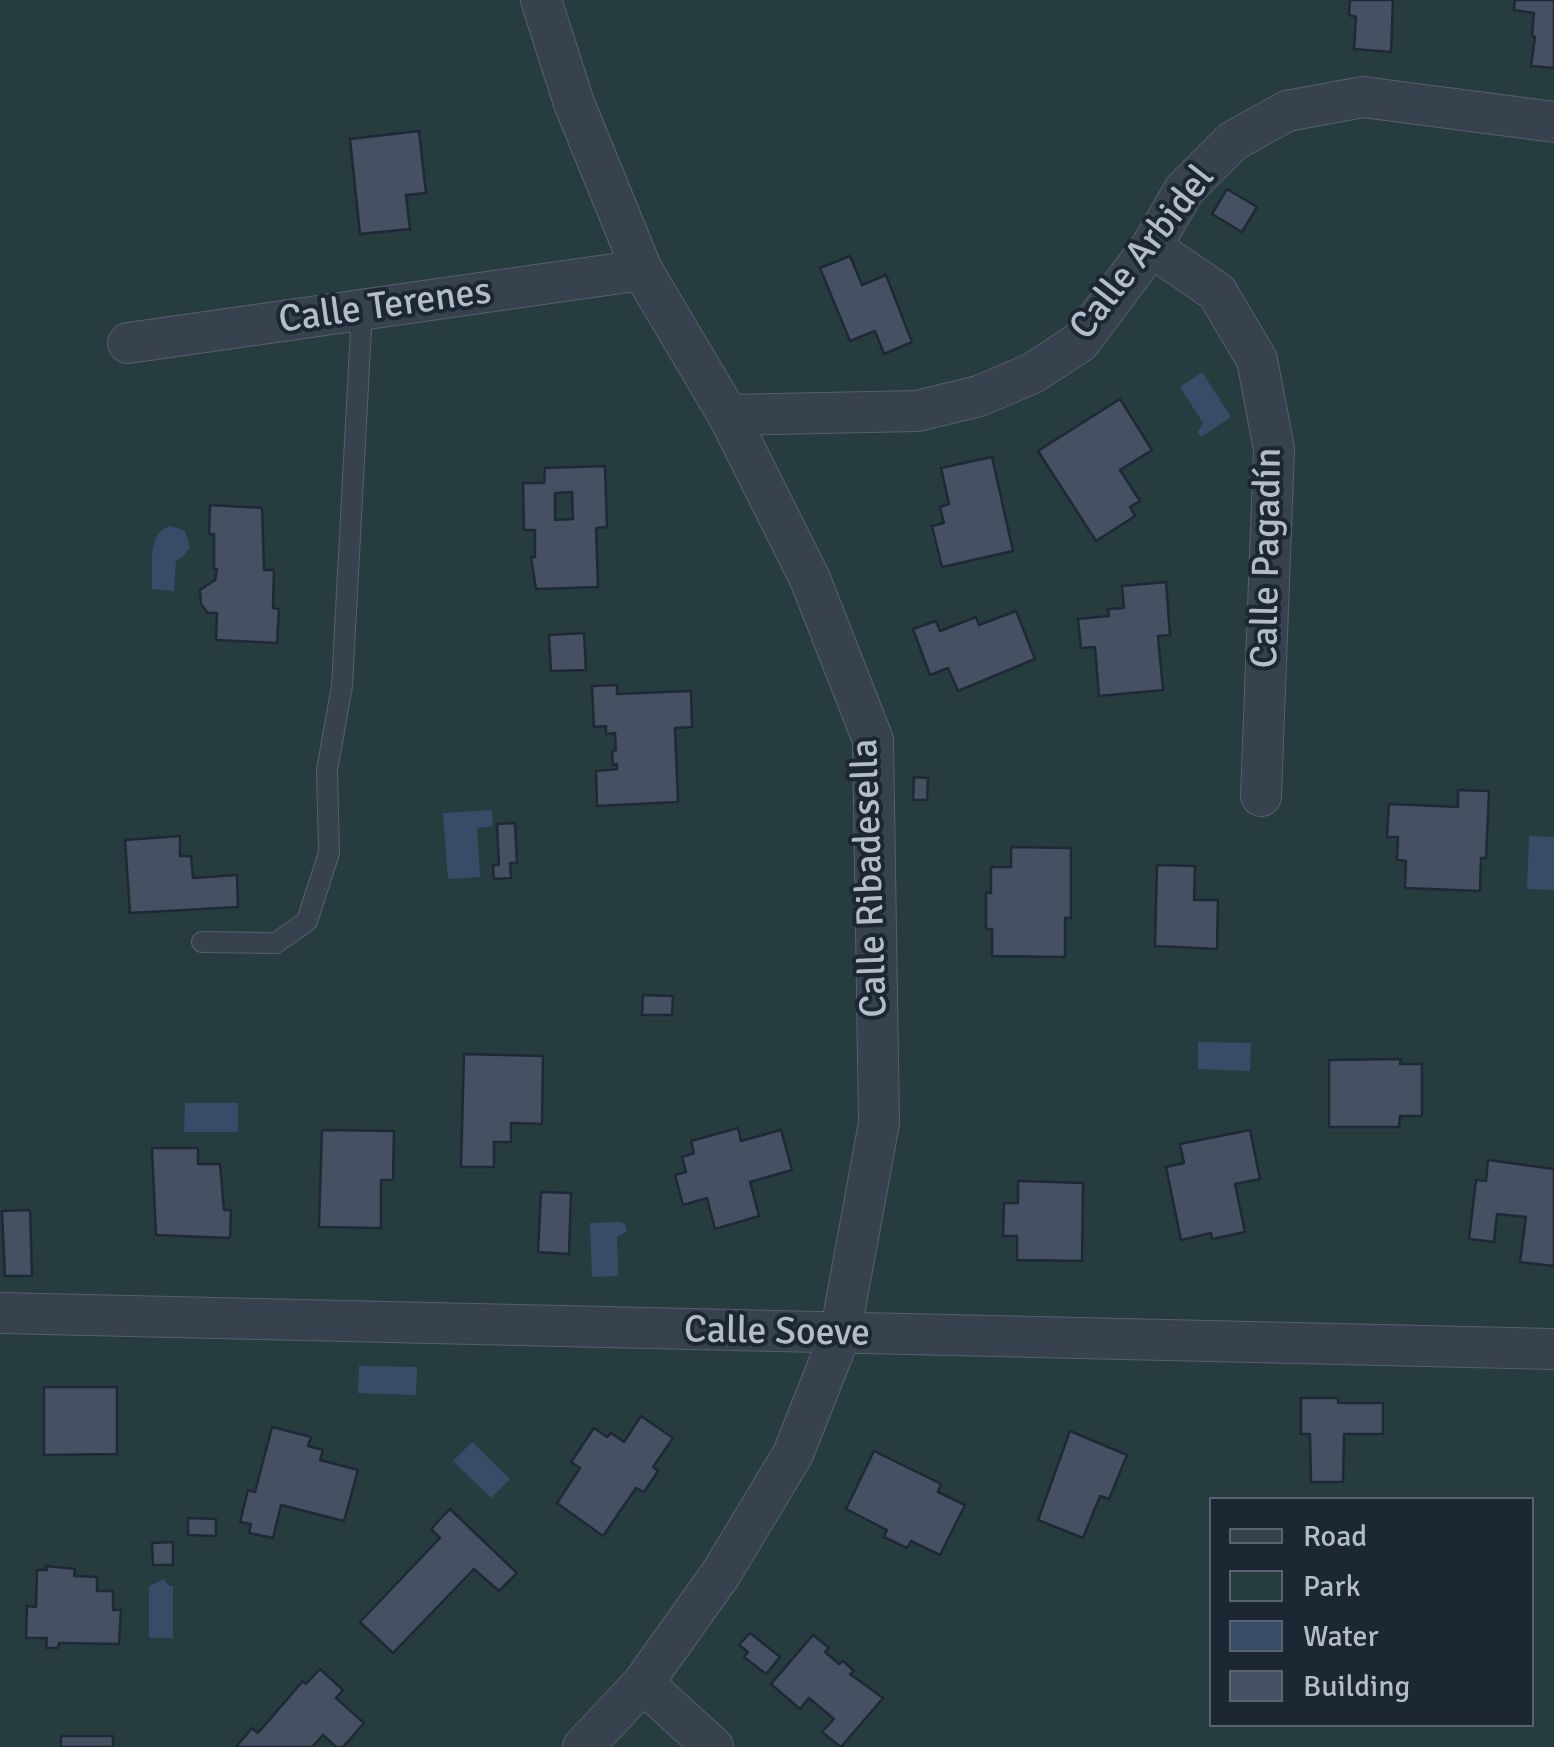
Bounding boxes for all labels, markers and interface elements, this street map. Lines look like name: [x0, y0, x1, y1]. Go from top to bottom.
street label: Calle Arbidel: [1061, 157, 1225, 349]
street label: Calle Terenes: [276, 270, 494, 344]
street label: Calle Pagadín: [1243, 447, 1293, 669]
street label: Calle Ribadesella: [843, 738, 899, 1018]
street label: Calle Soeve: [684, 1309, 870, 1357]
legend: [1209, 1497, 1534, 1727]
text: Road: [1303, 1518, 1367, 1555]
text: Park: [1303, 1568, 1361, 1605]
text: Water: [1303, 1618, 1379, 1655]
text: Building: [1303, 1668, 1410, 1705]

